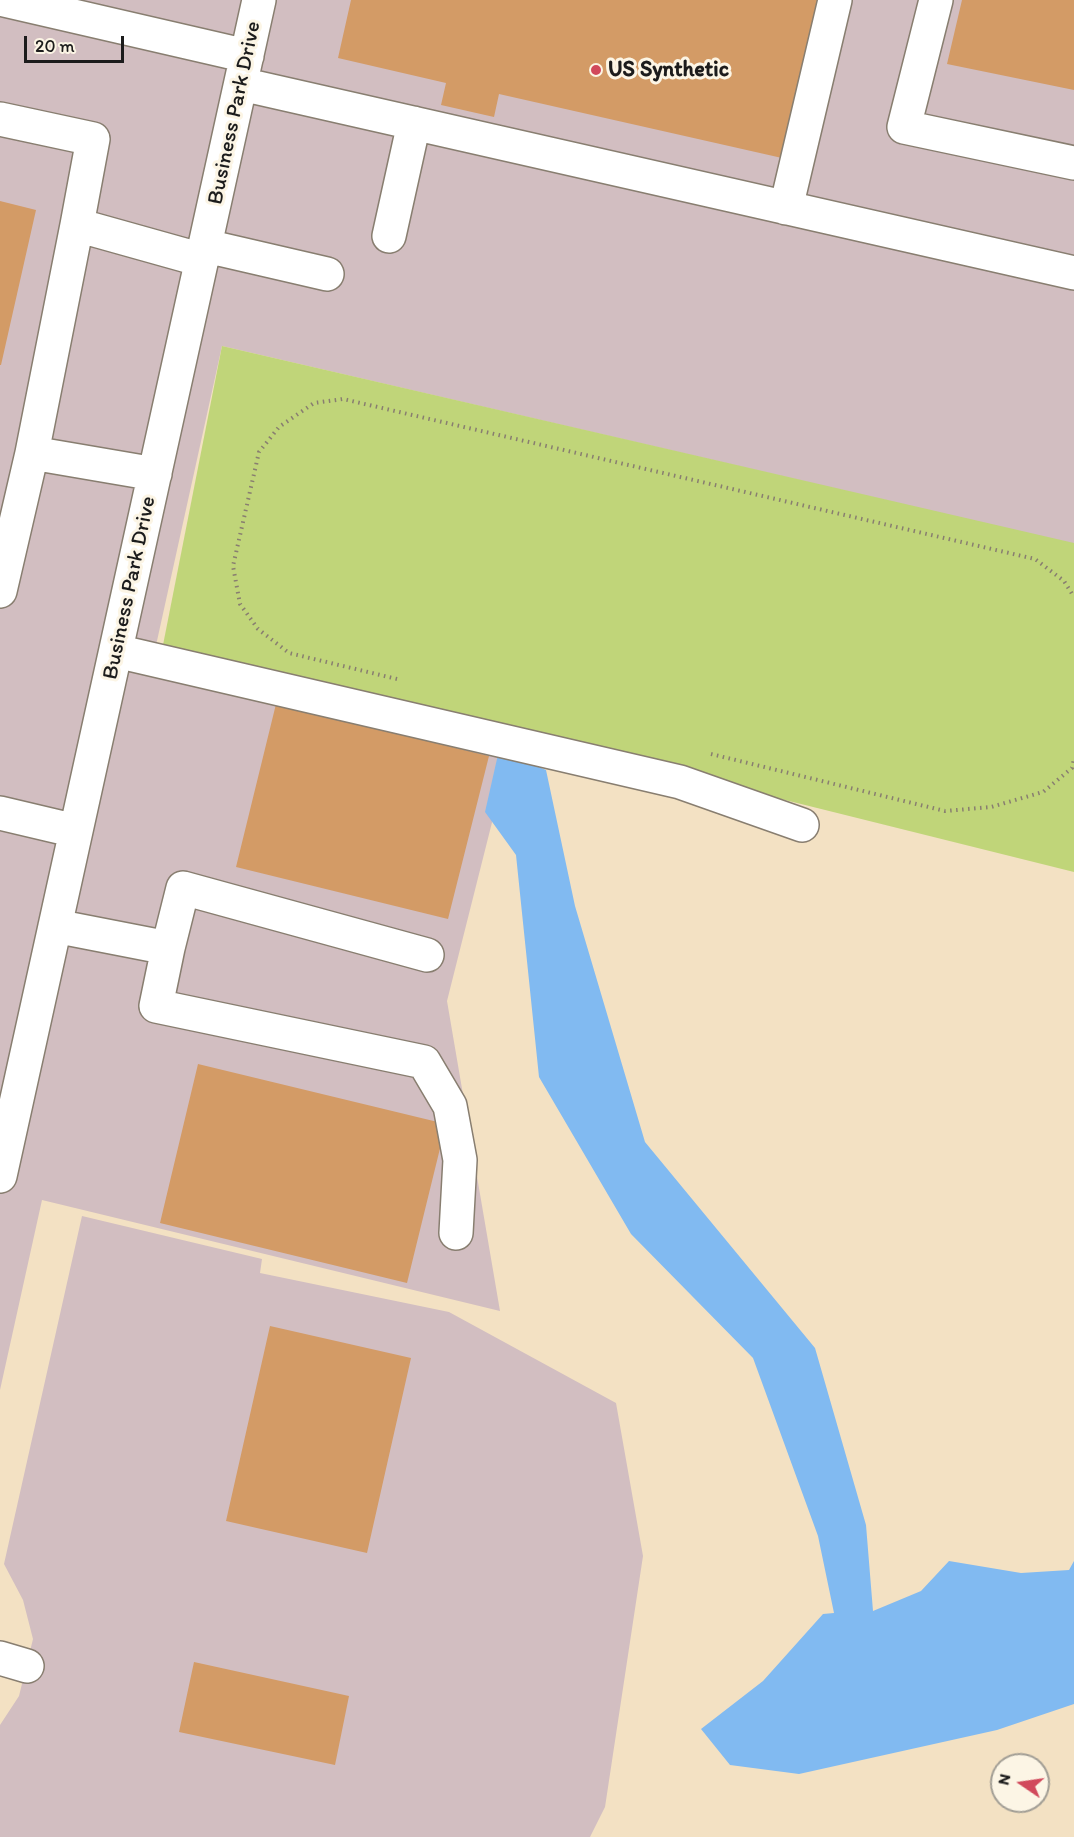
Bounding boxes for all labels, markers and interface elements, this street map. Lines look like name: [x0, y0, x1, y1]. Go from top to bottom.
street label: Business Park Drive: [203, 19, 267, 207]
scale bar: [27, 24, 128, 62]
text: 20 m: [35, 35, 75, 57]
place label: US Synthetic: [608, 57, 729, 83]
marker: US Synthetic: [589, 63, 603, 77]
street label: Business Park Drive: [98, 494, 162, 682]
north arrow: [990, 1753, 1050, 1813]
text: N: [993, 1772, 1014, 1787]

